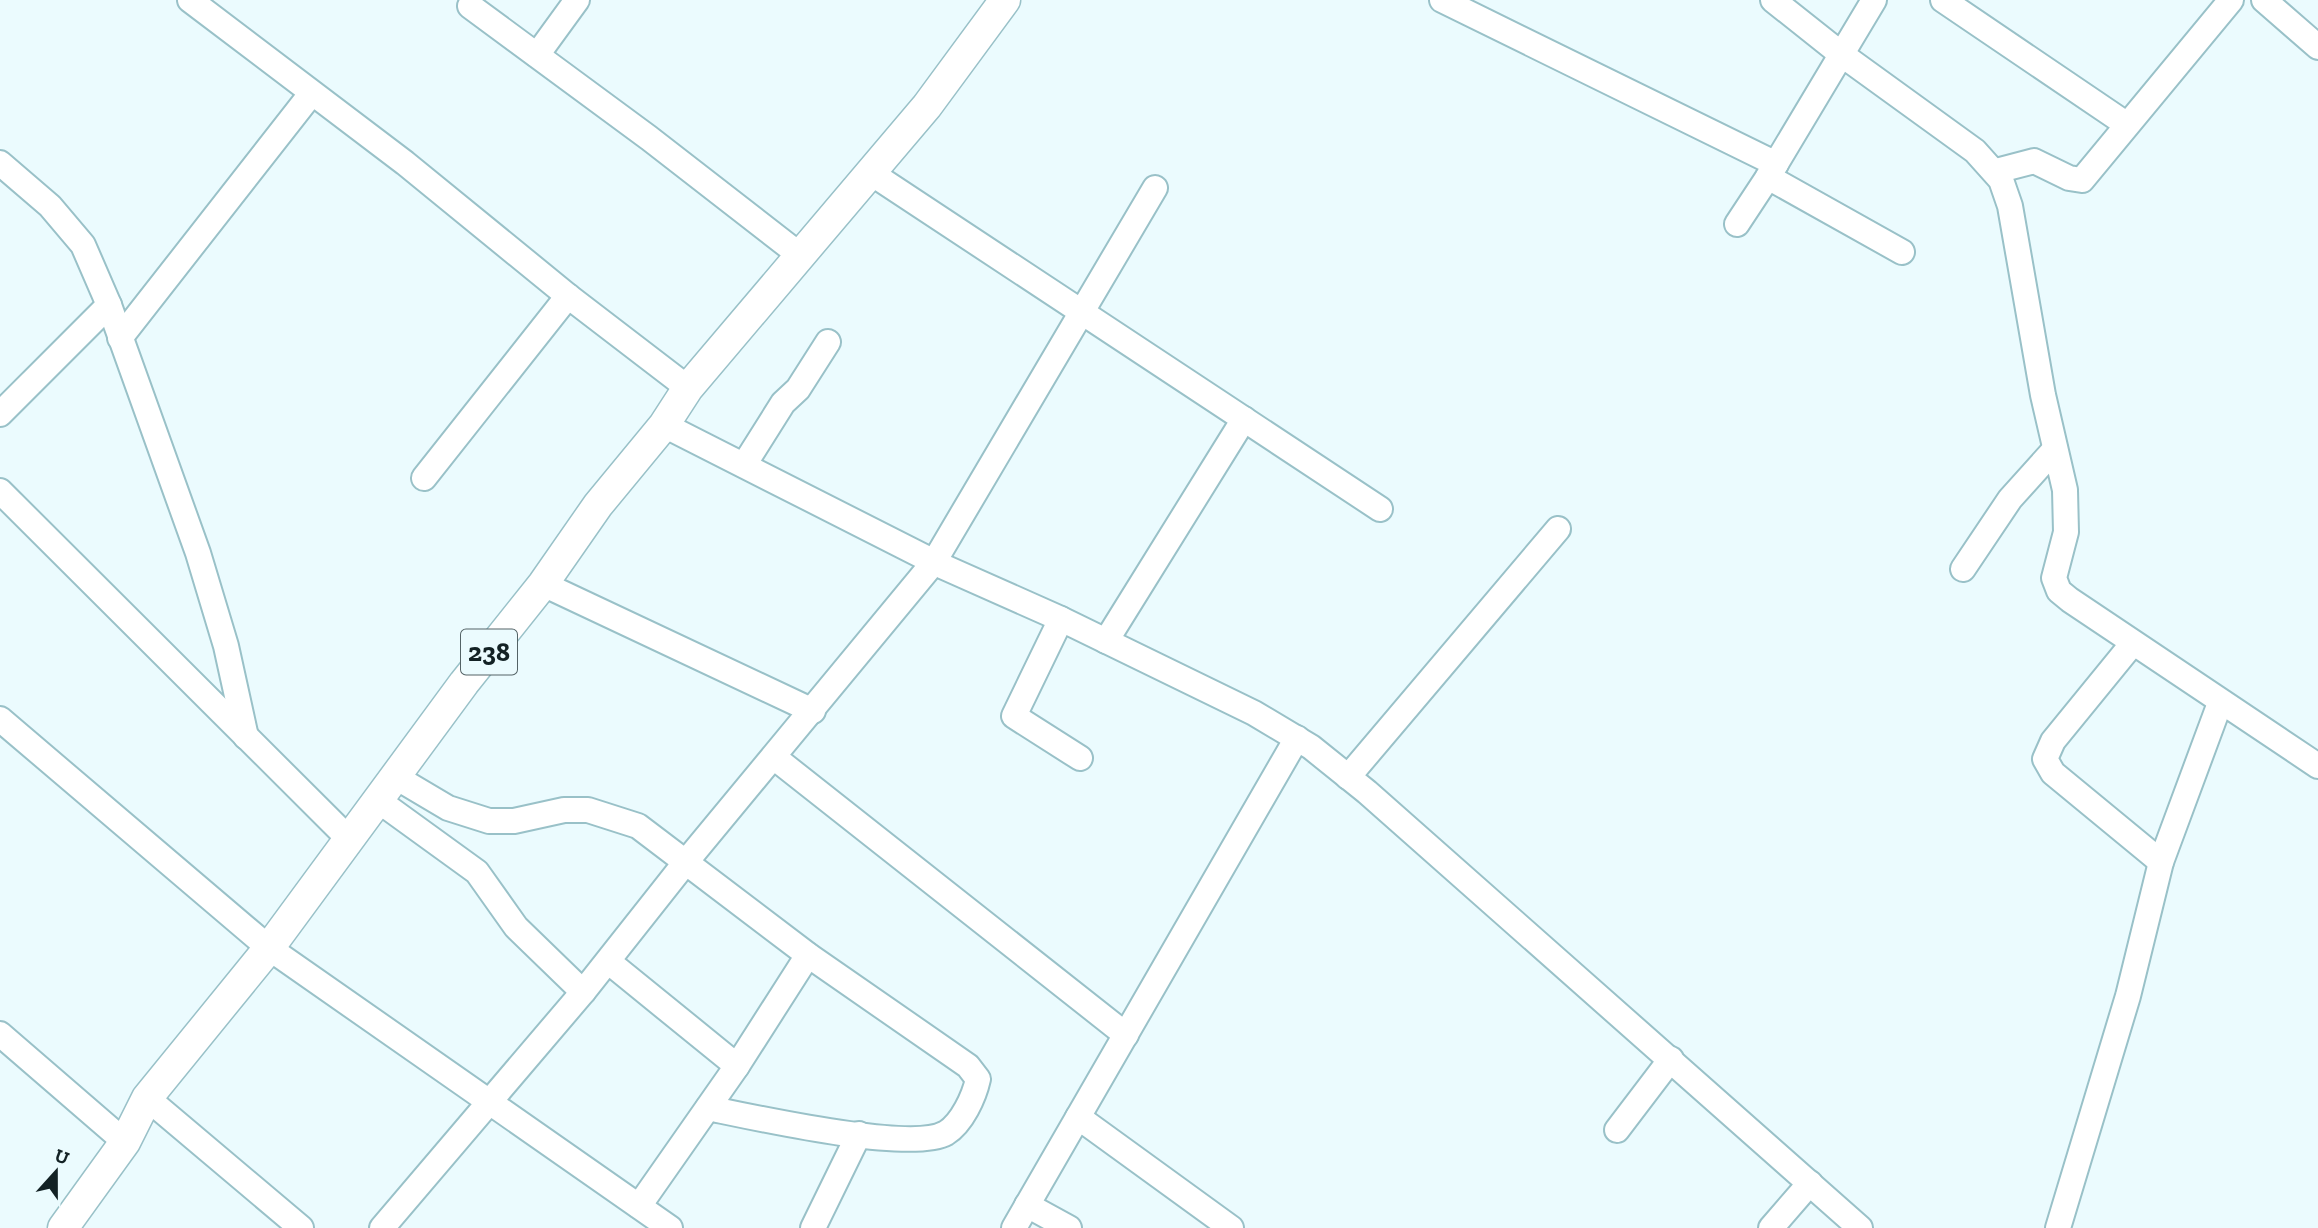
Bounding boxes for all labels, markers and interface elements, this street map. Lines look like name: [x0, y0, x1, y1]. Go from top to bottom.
road number: 238: [461, 630, 517, 674]
north arrow: [21, 1137, 91, 1207]
text: U: [51, 1143, 73, 1170]

